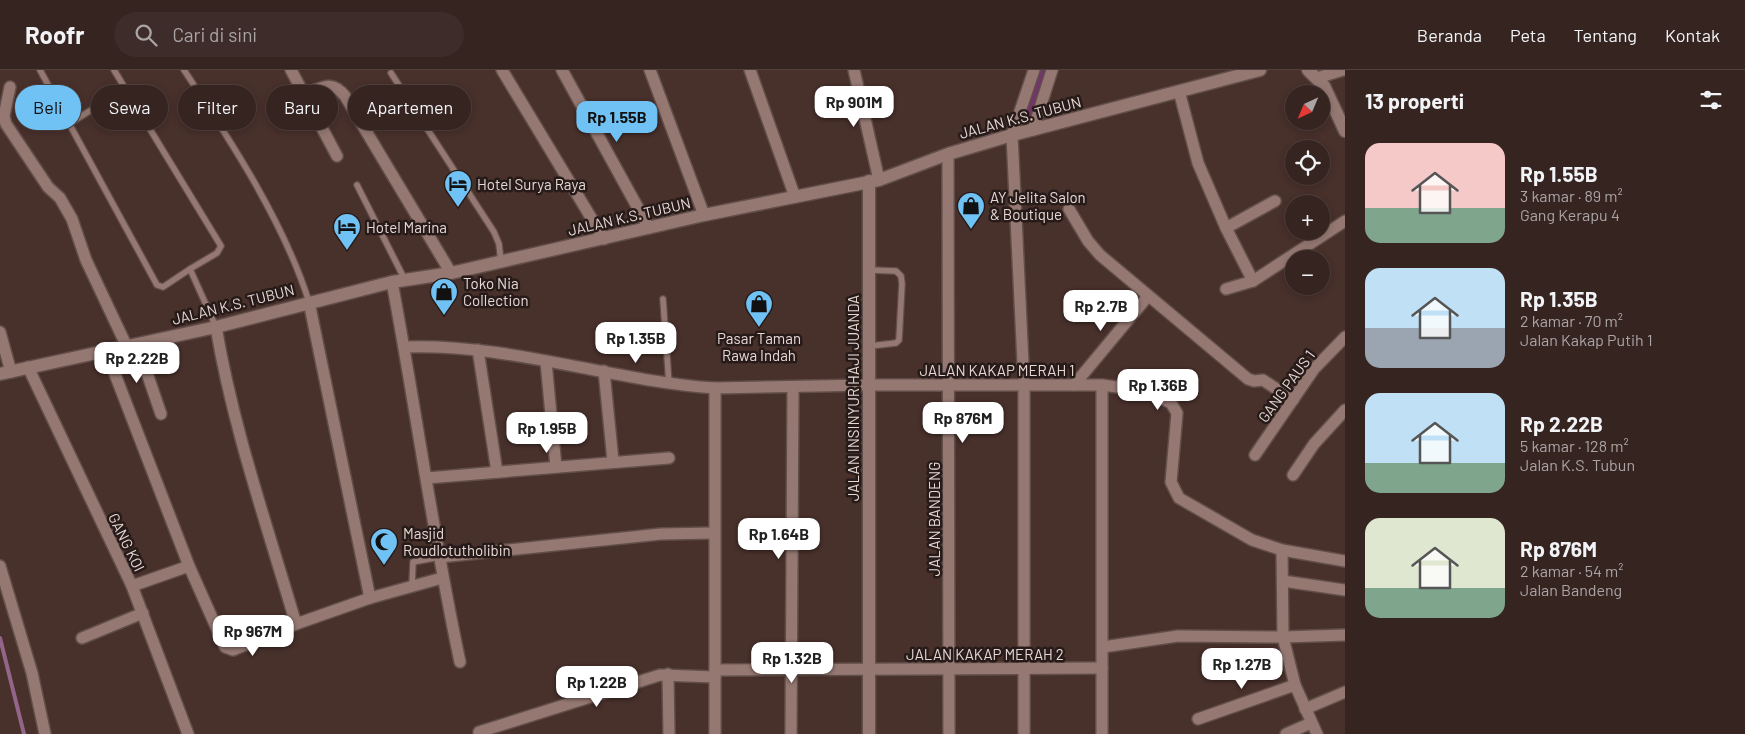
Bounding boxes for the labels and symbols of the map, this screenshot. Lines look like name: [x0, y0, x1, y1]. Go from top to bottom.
pin: Rp 901M: [808, 85, 900, 128]
north arrow: [1285, 85, 1330, 130]
street label: JALAN K.S. TUBUN: [957, 92, 1083, 142]
pin: Rp 1.55B: [565, 100, 669, 143]
hotel icon: Hotel Surya Raya: [443, 169, 473, 208]
place label: Hotel Surya Raya: [477, 175, 586, 193]
place label: AY Jelita Salon & Boutique: [990, 188, 1086, 223]
shop icon: AY Jelita Salon & Boutique: [956, 191, 986, 230]
street label: JALAN K.S. TUBUN: [566, 193, 692, 239]
hotel icon: Hotel Marina: [332, 212, 362, 251]
place label: Hotel Marina: [366, 218, 447, 236]
place label: Toko Nia Collection: [463, 274, 529, 309]
shop icon: Toko Nia Collection: [429, 277, 459, 316]
street label: JALAN K.S. TUBUN: [170, 280, 296, 328]
shop icon: Pasar Taman Rawa Indah: [744, 289, 774, 328]
pin: Rp 2.7B: [1055, 290, 1147, 332]
street label: JALAN INSINYUR HAJI JUANDA: [844, 295, 862, 501]
pin: Rp 1.35B: [584, 322, 688, 364]
place label: Pasar Taman Rawa Indah: [717, 329, 801, 364]
pin: Rp 2.22B: [85, 342, 189, 384]
street label: GANG PAUS 1: [1254, 346, 1318, 426]
street label: JALAN KAKAP MERAH 1: [920, 361, 1074, 379]
pin: Rp 1.36B: [1106, 368, 1210, 411]
pin: Rp 876M: [917, 402, 1009, 444]
pin: Rp 1.95B: [495, 412, 599, 454]
street label: JALAN BANDENG: [925, 462, 943, 576]
street label: GANG KOI: [105, 510, 149, 574]
pin: Rp 1.64B: [727, 518, 831, 560]
place label: Masjid Roudlotutholibin: [403, 524, 511, 559]
mosque icon: Masjid Roudlotutholibin: [369, 527, 399, 566]
pin: Rp 967M: [207, 614, 299, 657]
pin: Rp 1.32B: [740, 642, 844, 684]
street label: JALAN KAKAP MERAH 2: [906, 645, 1064, 663]
pin: Rp 1.27B: [1190, 648, 1294, 690]
pin: Rp 1.22B: [545, 666, 649, 708]

